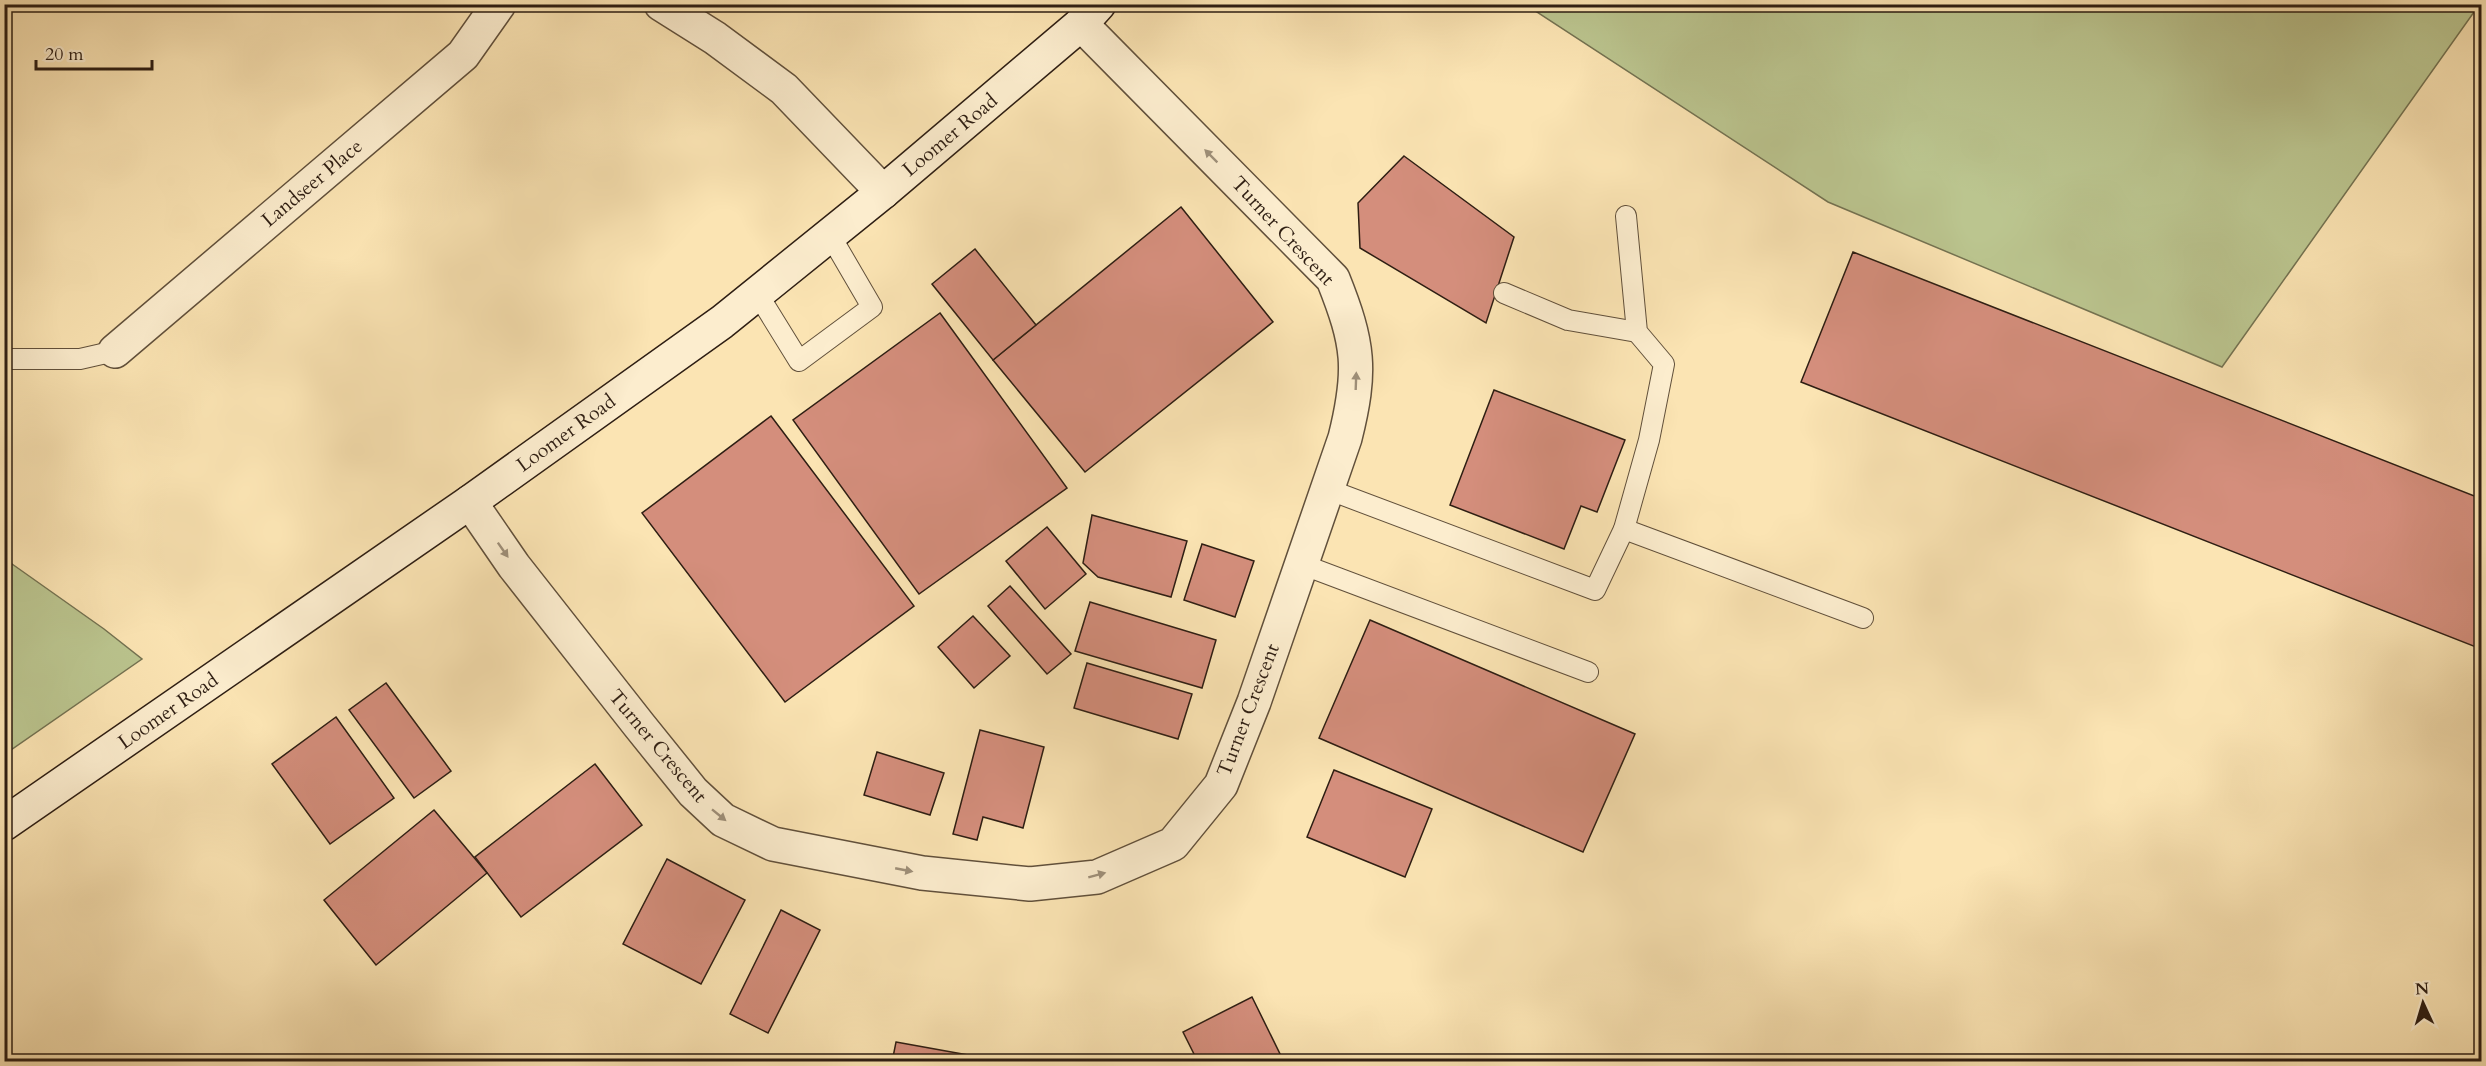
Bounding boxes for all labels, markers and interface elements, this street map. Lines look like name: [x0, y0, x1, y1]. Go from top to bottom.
scale bar: [36, 33, 152, 71]
text: 20 m: [45, 42, 84, 67]
street label: Loomer Road: [897, 87, 1004, 183]
street label: Landseer Place: [256, 133, 368, 233]
one-way arrow: [1204, 149, 1219, 163]
street label: Turner Crescent: [1225, 170, 1341, 292]
one-way arrow: [1351, 372, 1360, 391]
street label: Loomer Road: [511, 388, 621, 478]
one-way arrow: [497, 542, 509, 558]
street label: Turner Crescent: [1210, 639, 1286, 780]
street label: Loomer Road: [113, 666, 224, 755]
street label: Turner Crescent: [603, 684, 714, 809]
one-way arrow: [711, 809, 726, 821]
one-way arrow: [894, 866, 913, 875]
one-way arrow: [1088, 870, 1106, 879]
north arrow: [2393, 973, 2453, 1033]
text: N: [2414, 978, 2430, 1000]

